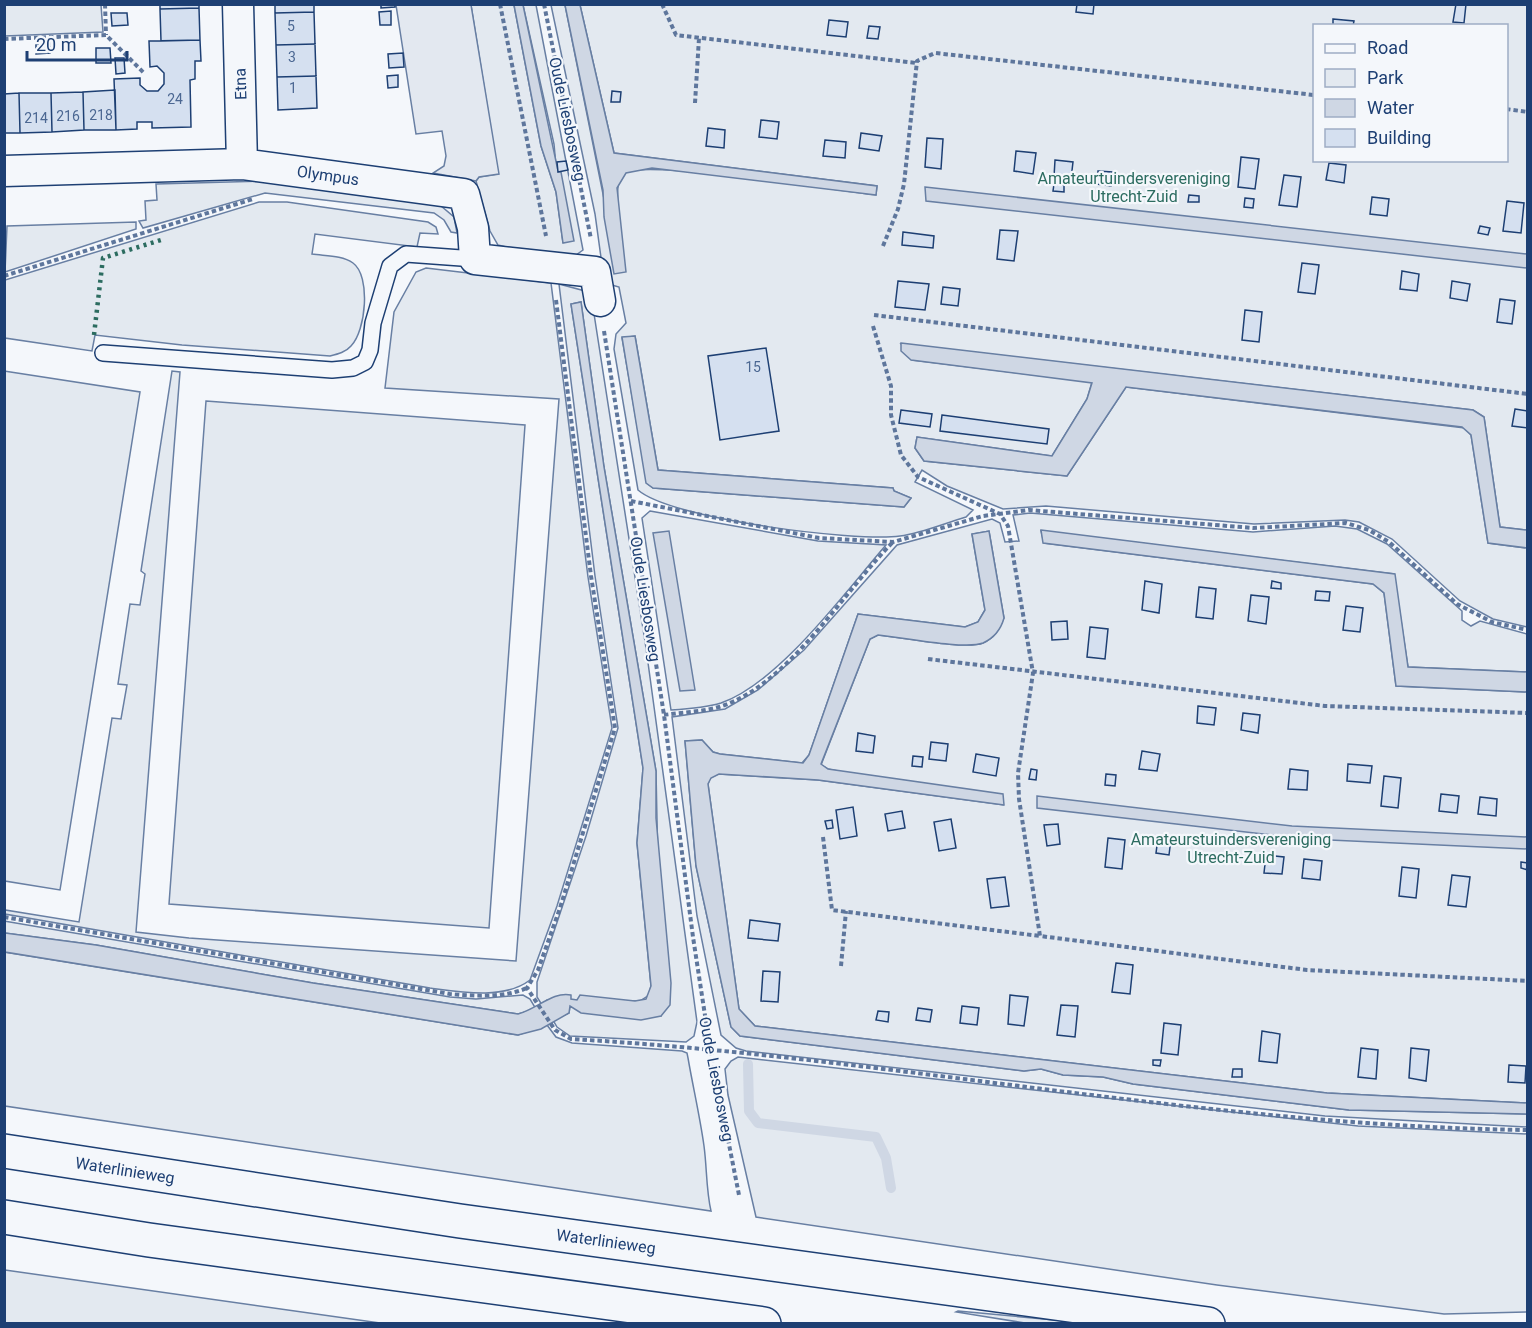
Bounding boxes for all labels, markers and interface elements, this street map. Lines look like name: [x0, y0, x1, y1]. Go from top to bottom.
house number: 5: [287, 18, 295, 34]
scale bar: [27, 24, 128, 62]
legend: [1313, 24, 1508, 162]
text: 20 m: [36, 34, 76, 55]
text: Road: [1367, 37, 1408, 58]
house number: 3: [288, 49, 296, 65]
street label: Oude Liesbosweg: [545, 55, 590, 183]
text: Park: [1367, 67, 1404, 88]
street label: Etna: [230, 68, 251, 100]
house number: 1: [289, 80, 297, 96]
house number: 24: [167, 91, 183, 107]
text: Water: [1367, 97, 1414, 118]
house number: 218: [89, 107, 113, 123]
house number: 216: [56, 108, 80, 124]
house number: 214: [24, 110, 48, 126]
text: Building: [1367, 127, 1431, 148]
street label: Olympus: [296, 162, 360, 189]
park label: Amateurtuindersvereniging Utrecht-Zuid: [1038, 169, 1230, 206]
house number: 15: [745, 359, 761, 375]
street label: Oude Liesbosweg: [626, 535, 665, 663]
park label: Amateurstuindersvereniging Utrecht-Zuid: [1131, 830, 1331, 867]
street label: Oude Liesbosweg: [695, 1015, 738, 1143]
street label: Waterlinieweg: [74, 1153, 176, 1188]
street label: Waterlinieweg: [555, 1225, 657, 1258]

